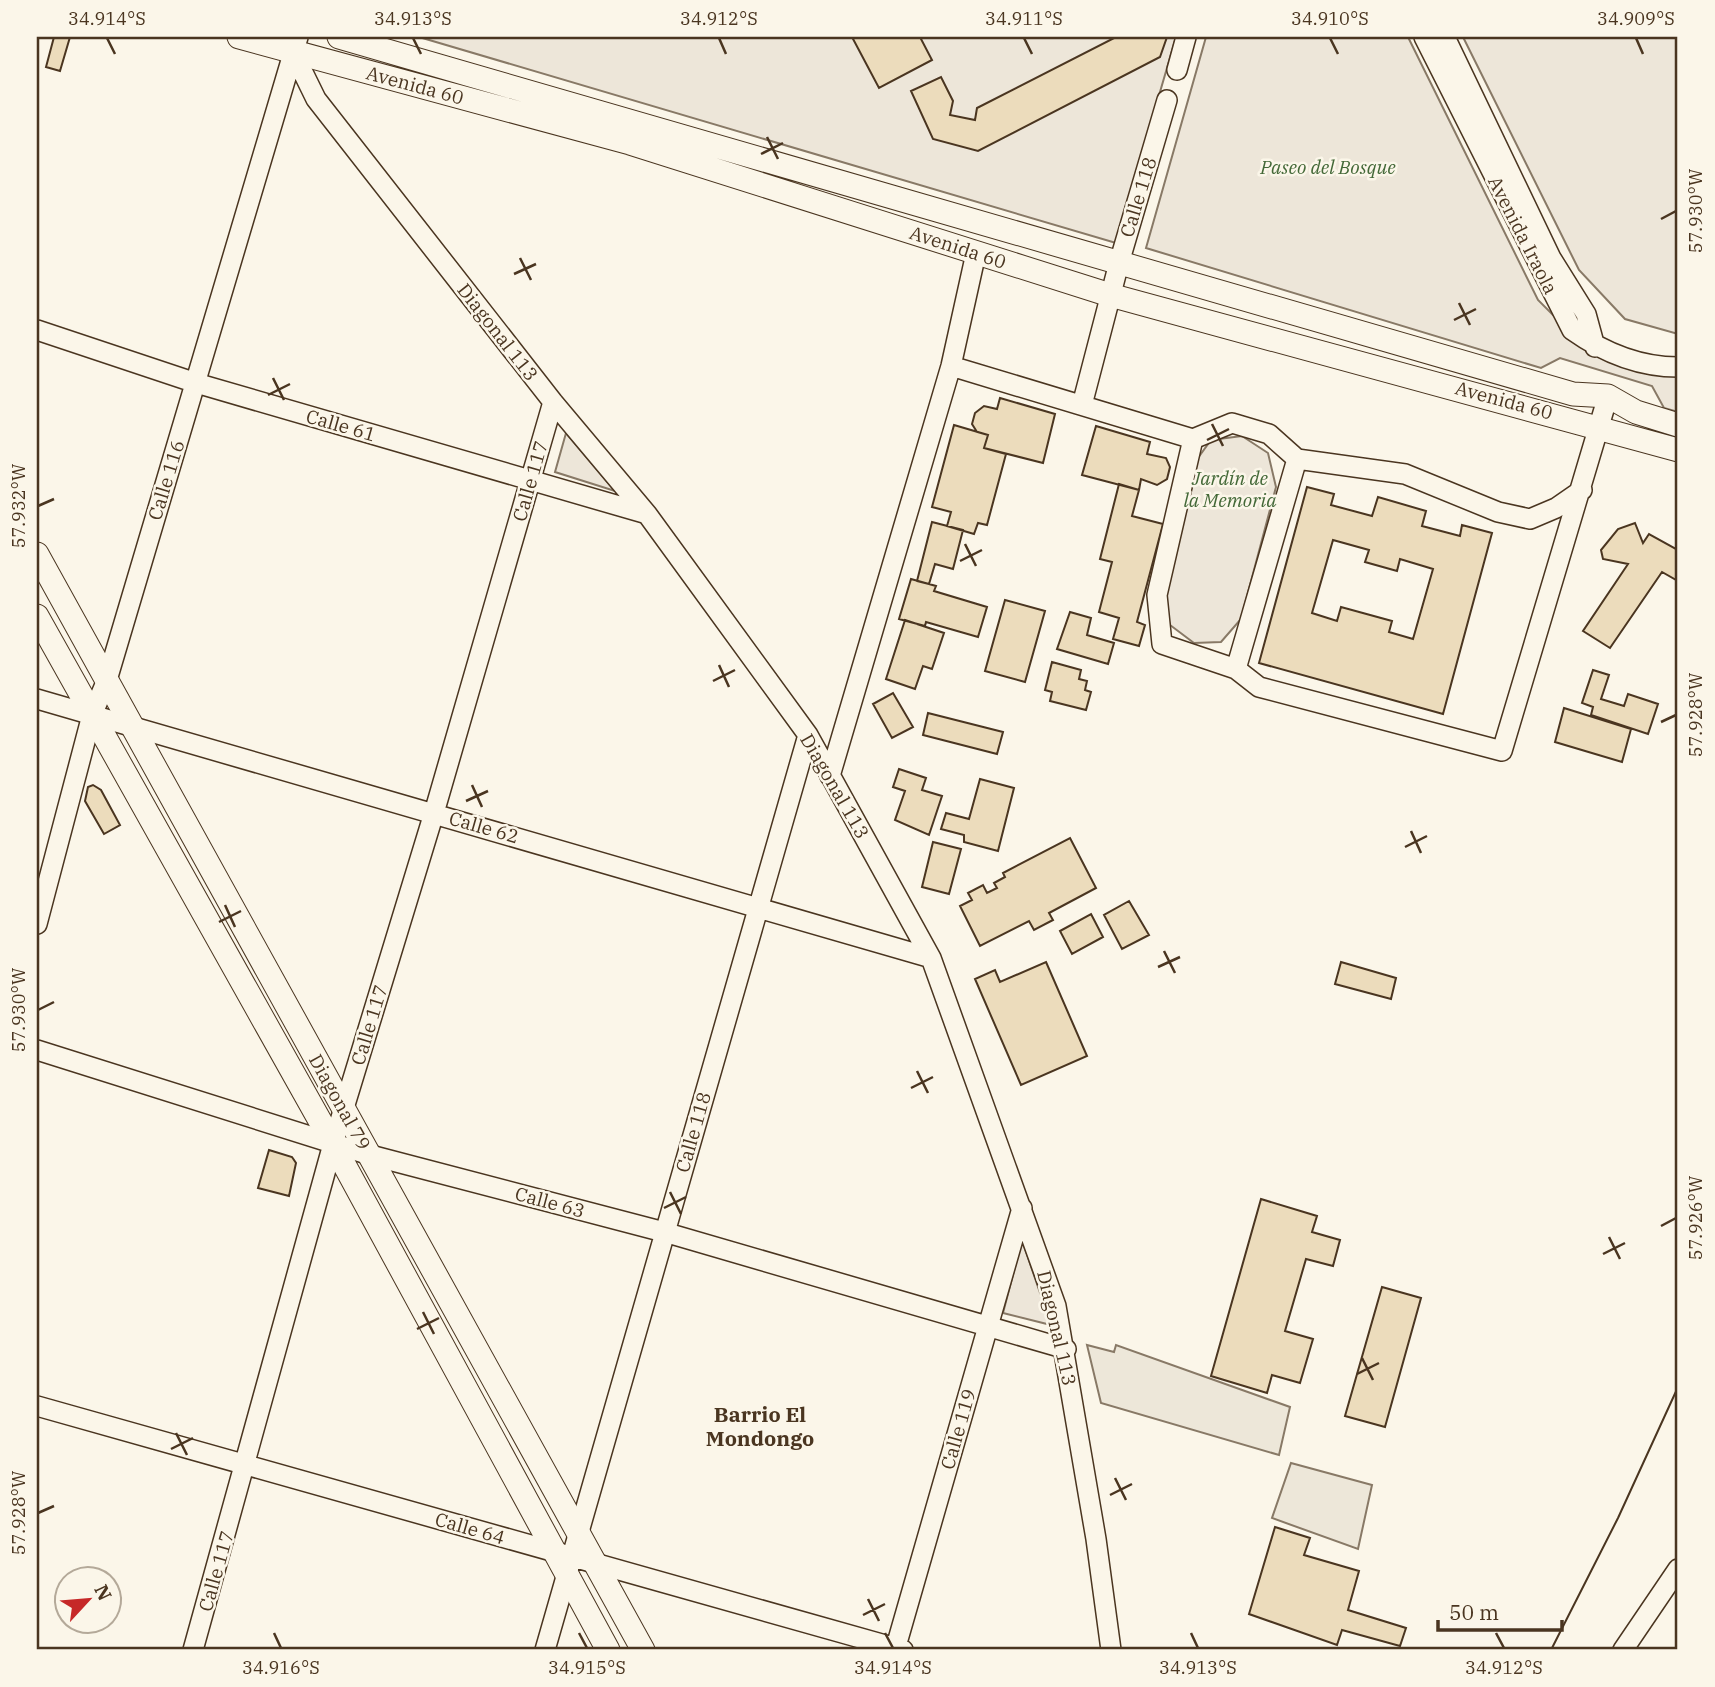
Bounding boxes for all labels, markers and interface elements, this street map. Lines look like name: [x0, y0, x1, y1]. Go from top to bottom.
text: 34.914°S: [68, 7, 146, 30]
text: 34.913°S: [374, 7, 452, 30]
text: 34.912°S: [680, 7, 758, 30]
text: 34.911°S: [985, 7, 1063, 30]
text: 34.910°S: [1291, 7, 1369, 30]
text: 34.909°S: [1597, 7, 1675, 30]
street label: Avenida 60: [364, 60, 466, 110]
street label: Calle 118: [1114, 154, 1162, 240]
park label: Paseo del Bosque: [1259, 155, 1396, 179]
text: 57.930°W: [1684, 168, 1707, 253]
street label: Avenida Iraola: [1483, 172, 1563, 298]
street label: Avenida 60: [907, 220, 1009, 274]
street label: Diagonal 113: [452, 278, 544, 386]
street label: Avenida 60: [1453, 375, 1555, 425]
street label: Calle 61: [303, 404, 379, 446]
street label: Calle 116: [142, 437, 190, 523]
street label: Calle 117: [507, 438, 553, 524]
text: 57.932°W: [7, 463, 30, 548]
park label: Jardín de la Memoria: [1183, 466, 1277, 512]
text: 57.928°W: [1684, 672, 1707, 757]
street label: Diagonal 113: [795, 729, 875, 843]
street label: Calle 62: [446, 806, 522, 848]
text: 57.930°W: [7, 967, 30, 1052]
street label: Calle 117: [345, 982, 393, 1068]
street label: Diagonal 79: [304, 1050, 376, 1154]
street label: Calle 118: [670, 1089, 716, 1175]
text: 57.926°W: [1684, 1175, 1707, 1260]
street label: Calle 63: [512, 1181, 588, 1223]
street label: Diagonal 113: [1032, 1268, 1082, 1388]
street label: Calle 119: [935, 1386, 981, 1472]
district label: Barrio El Mondongo: [706, 1400, 814, 1452]
text: 57.928°W: [7, 1470, 30, 1555]
street label: Calle 64: [432, 1507, 508, 1549]
street label: Calle 117: [193, 1528, 239, 1614]
north arrow: [52, 1564, 122, 1634]
text: N: [89, 1581, 117, 1605]
scale bar: [1438, 1589, 1563, 1633]
text: 50 m: [1449, 1598, 1499, 1626]
text: 34.916°S: [242, 1656, 320, 1679]
text: 34.915°S: [548, 1656, 626, 1679]
text: 34.914°S: [854, 1656, 932, 1679]
text: 34.913°S: [1159, 1656, 1237, 1679]
text: 34.912°S: [1465, 1656, 1543, 1679]

